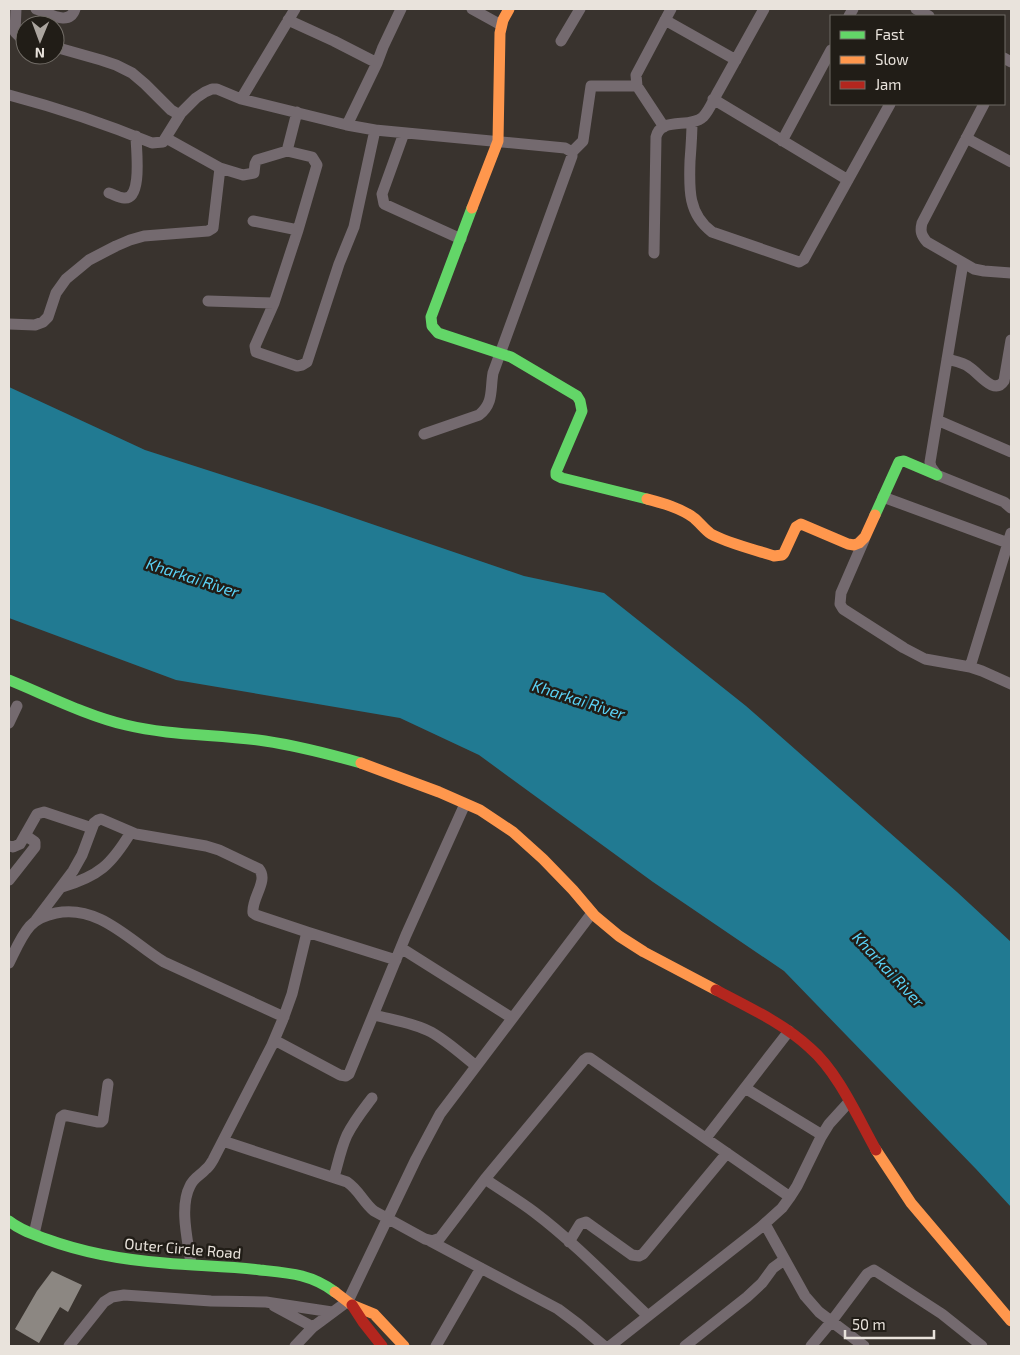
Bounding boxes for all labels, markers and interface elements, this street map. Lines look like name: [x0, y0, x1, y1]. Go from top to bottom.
north arrow: [15, 15, 65, 65]
legend: [830, 15, 1005, 105]
text: Fast: [875, 25, 905, 43]
text: N: [35, 45, 45, 62]
text: Slow: [875, 50, 909, 68]
text: Jam: [875, 75, 901, 93]
water label: Kharkai River: [144, 553, 242, 601]
water label: Kharkai River: [530, 675, 628, 723]
water label: Kharkai River: [849, 927, 929, 1011]
street label: Outer Circle Road: [124, 1234, 242, 1262]
scale bar: [845, 1308, 934, 1340]
text: 50 m: [852, 1315, 886, 1333]

